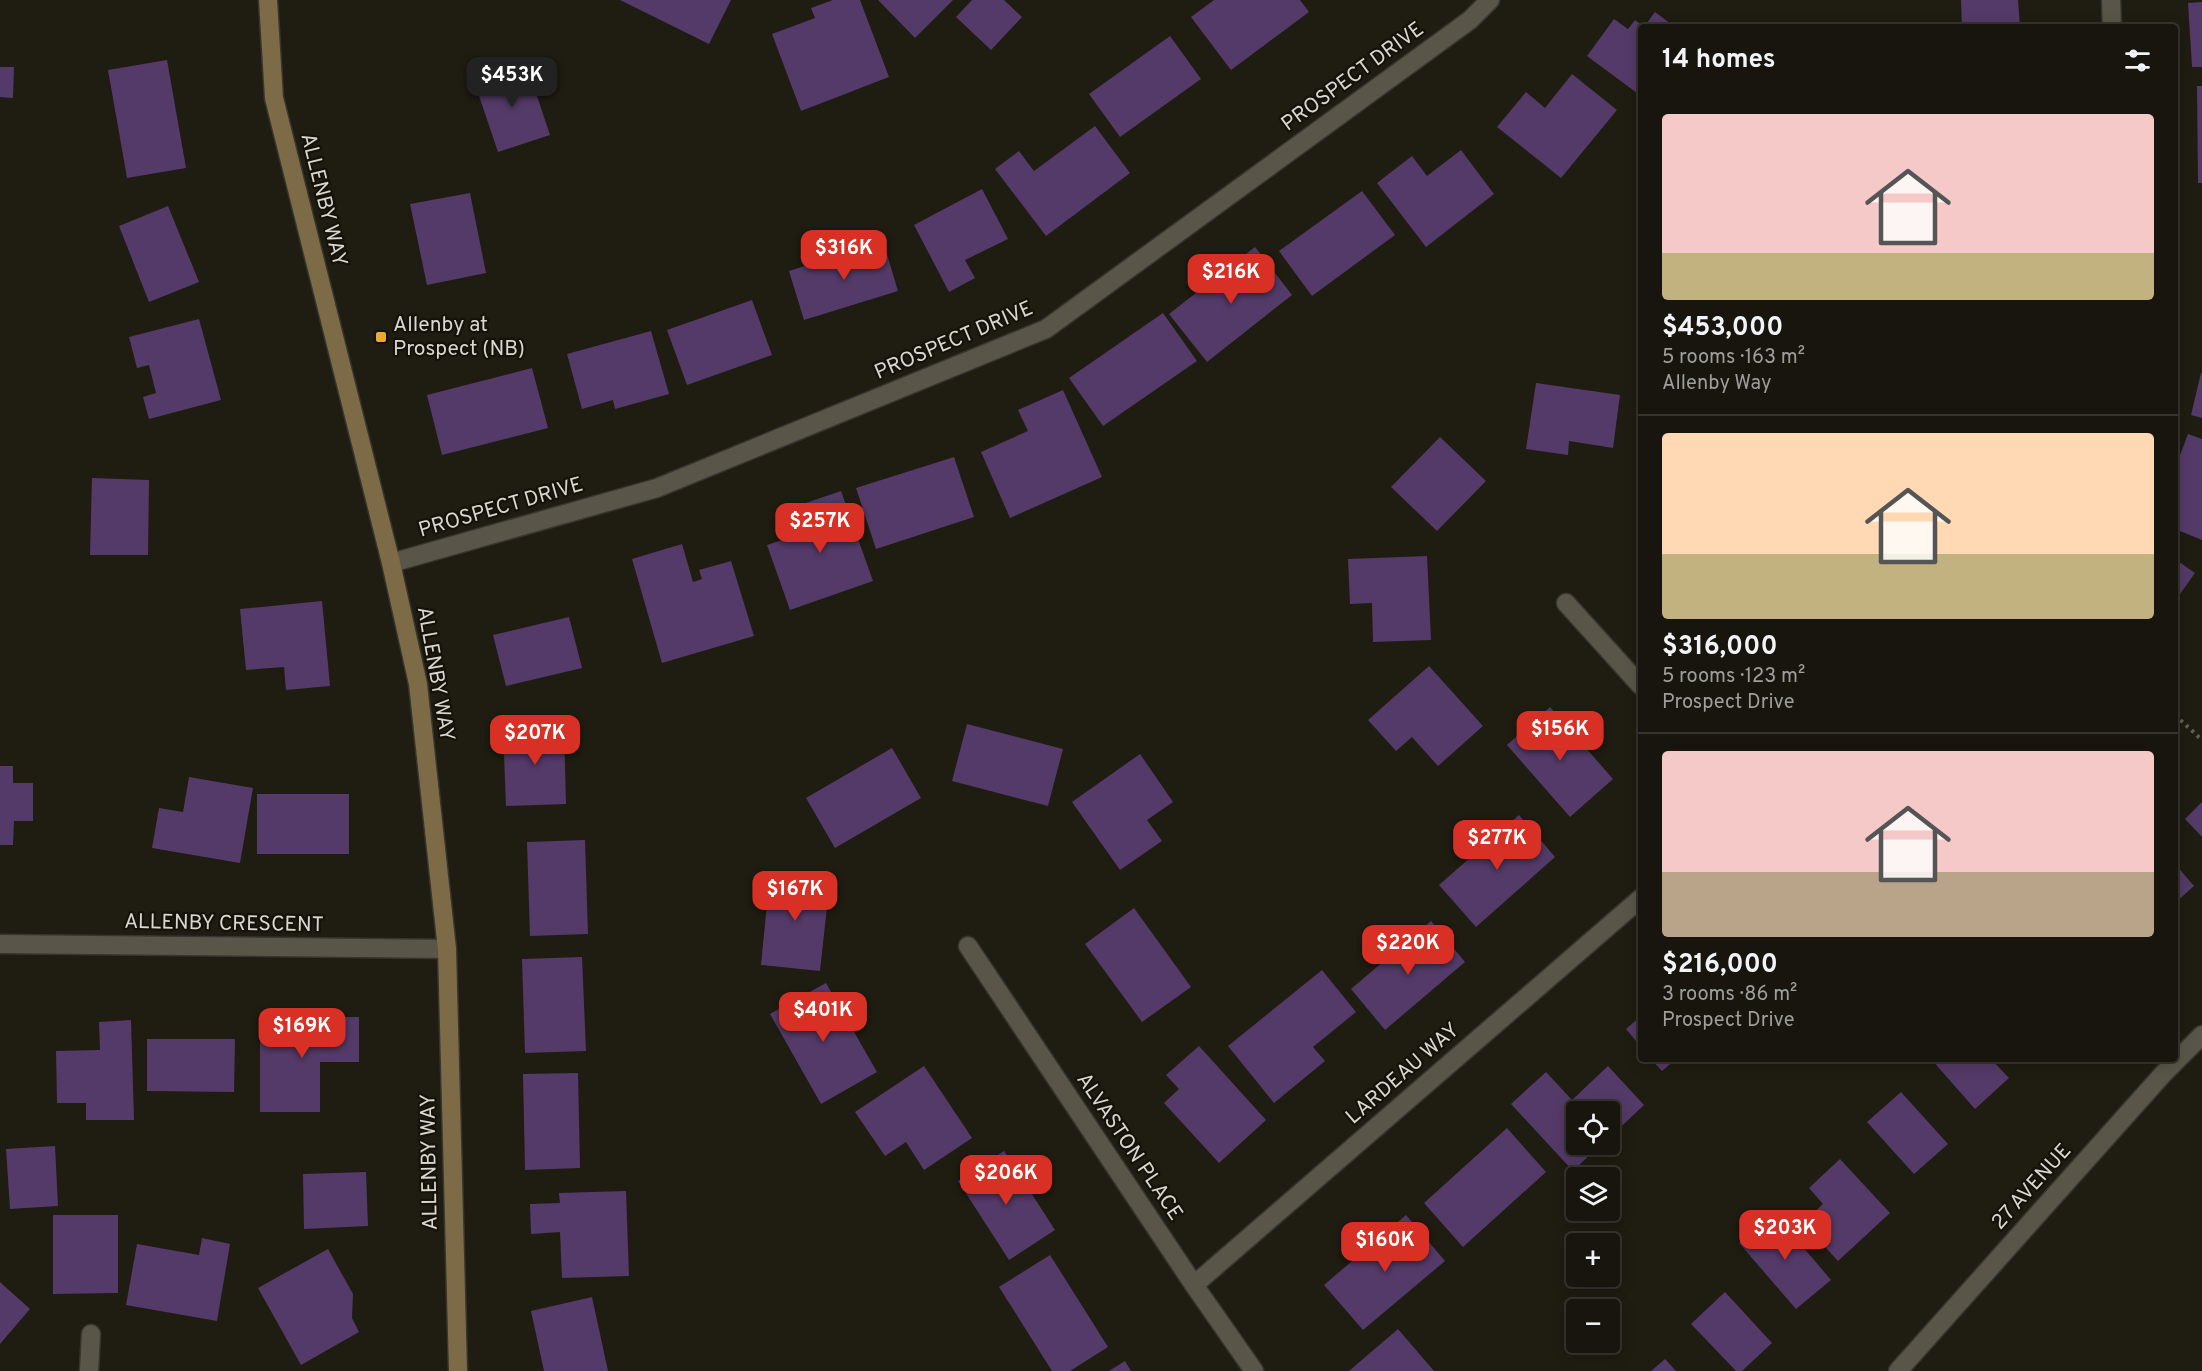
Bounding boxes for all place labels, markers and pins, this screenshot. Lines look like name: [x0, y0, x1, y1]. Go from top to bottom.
pin: $453K: [470, 57, 554, 108]
pin: $316K: [802, 230, 886, 281]
pin: $216K: [1189, 254, 1273, 305]
place label: Allenby at Prospect (NB): [393, 312, 525, 363]
marker: Allenby at Prospect (NB): [374, 330, 388, 344]
pin: $257K: [778, 503, 862, 554]
pin: $156K: [1518, 711, 1602, 762]
pin: $207K: [493, 715, 577, 766]
pin: $277K: [1455, 820, 1539, 871]
pin: $167K: [753, 871, 837, 922]
pin: $220K: [1366, 925, 1450, 976]
pin: $401K: [781, 992, 865, 1043]
pin: $169K: [260, 1008, 344, 1059]
pin: $206K: [964, 1155, 1048, 1206]
pin: $203K: [1743, 1210, 1827, 1261]
pin: $160K: [1343, 1222, 1427, 1273]

